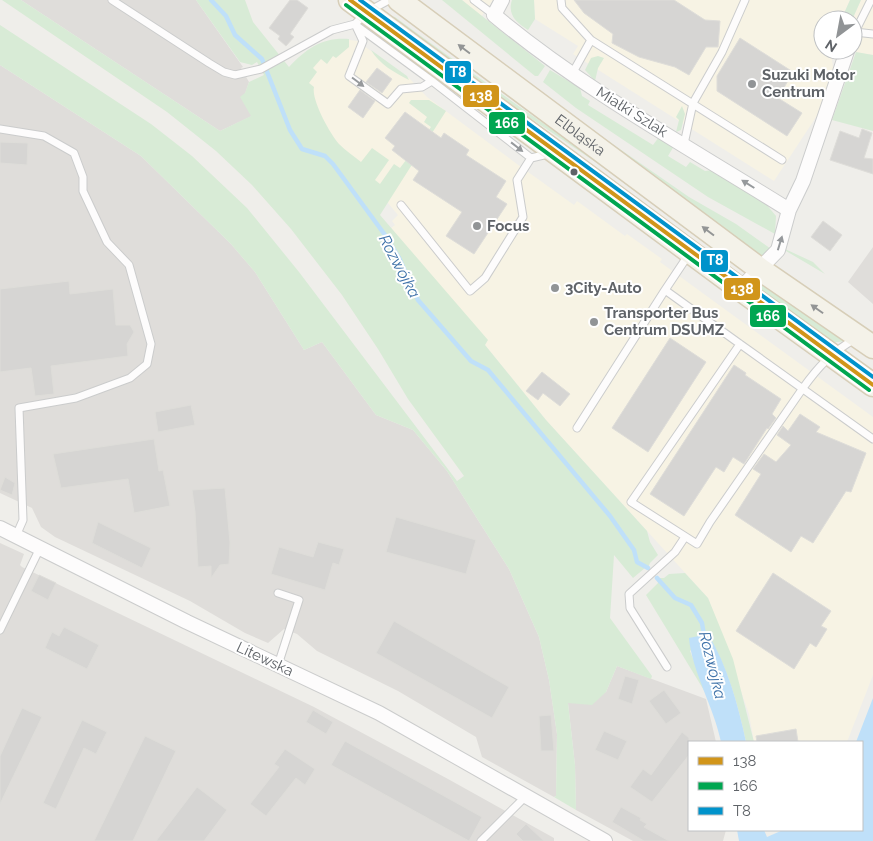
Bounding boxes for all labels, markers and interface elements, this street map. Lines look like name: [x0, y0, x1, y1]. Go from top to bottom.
north arrow: [813, 10, 863, 60]
text: N: [822, 36, 840, 56]
one-way arrow: [458, 44, 471, 55]
line badge: T8: [444, 60, 472, 84]
text: T8: [449, 64, 467, 80]
place label: Suzuki Motor Centrum: [762, 66, 855, 101]
one-way arrow: [351, 77, 365, 87]
marker: Suzuki Motor Centrum: [746, 78, 758, 90]
street label: Miałki Szlak: [593, 83, 671, 141]
line badge: 138: [462, 84, 500, 108]
text: 138: [469, 88, 493, 104]
line badge: 166: [488, 111, 526, 135]
street label: Elbląska: [551, 111, 609, 160]
text: 166: [495, 115, 519, 131]
one-way arrow: [510, 141, 523, 152]
unlabelled marker: [569, 167, 579, 177]
one-way arrow: [742, 180, 755, 189]
place label: Focus: [487, 217, 529, 235]
marker: Focus: [471, 220, 483, 232]
one-way arrow: [701, 226, 714, 236]
water label: Rozwójka: [375, 231, 424, 302]
one-way arrow: [777, 235, 785, 250]
line badge: T8: [700, 249, 729, 273]
text: T8: [706, 252, 724, 268]
line badge: 138: [723, 277, 761, 301]
place label: 3City-Auto: [565, 279, 642, 297]
text: 138: [730, 281, 754, 297]
marker: 3City-Auto: [549, 282, 561, 294]
place label: Transporter Bus Centrum DSUMZ: [604, 304, 724, 339]
line badge: 166: [749, 304, 787, 328]
one-way arrow: [810, 304, 824, 314]
text: 166: [756, 308, 780, 324]
marker: Transporter Bus Centrum DSUMZ: [588, 316, 600, 328]
water label: Rozwójka: [695, 629, 730, 701]
street label: Litewska: [234, 638, 296, 680]
legend: [688, 741, 863, 831]
text: 138: [733, 752, 756, 770]
text: 166: [733, 777, 758, 795]
text: T8: [733, 802, 751, 820]

